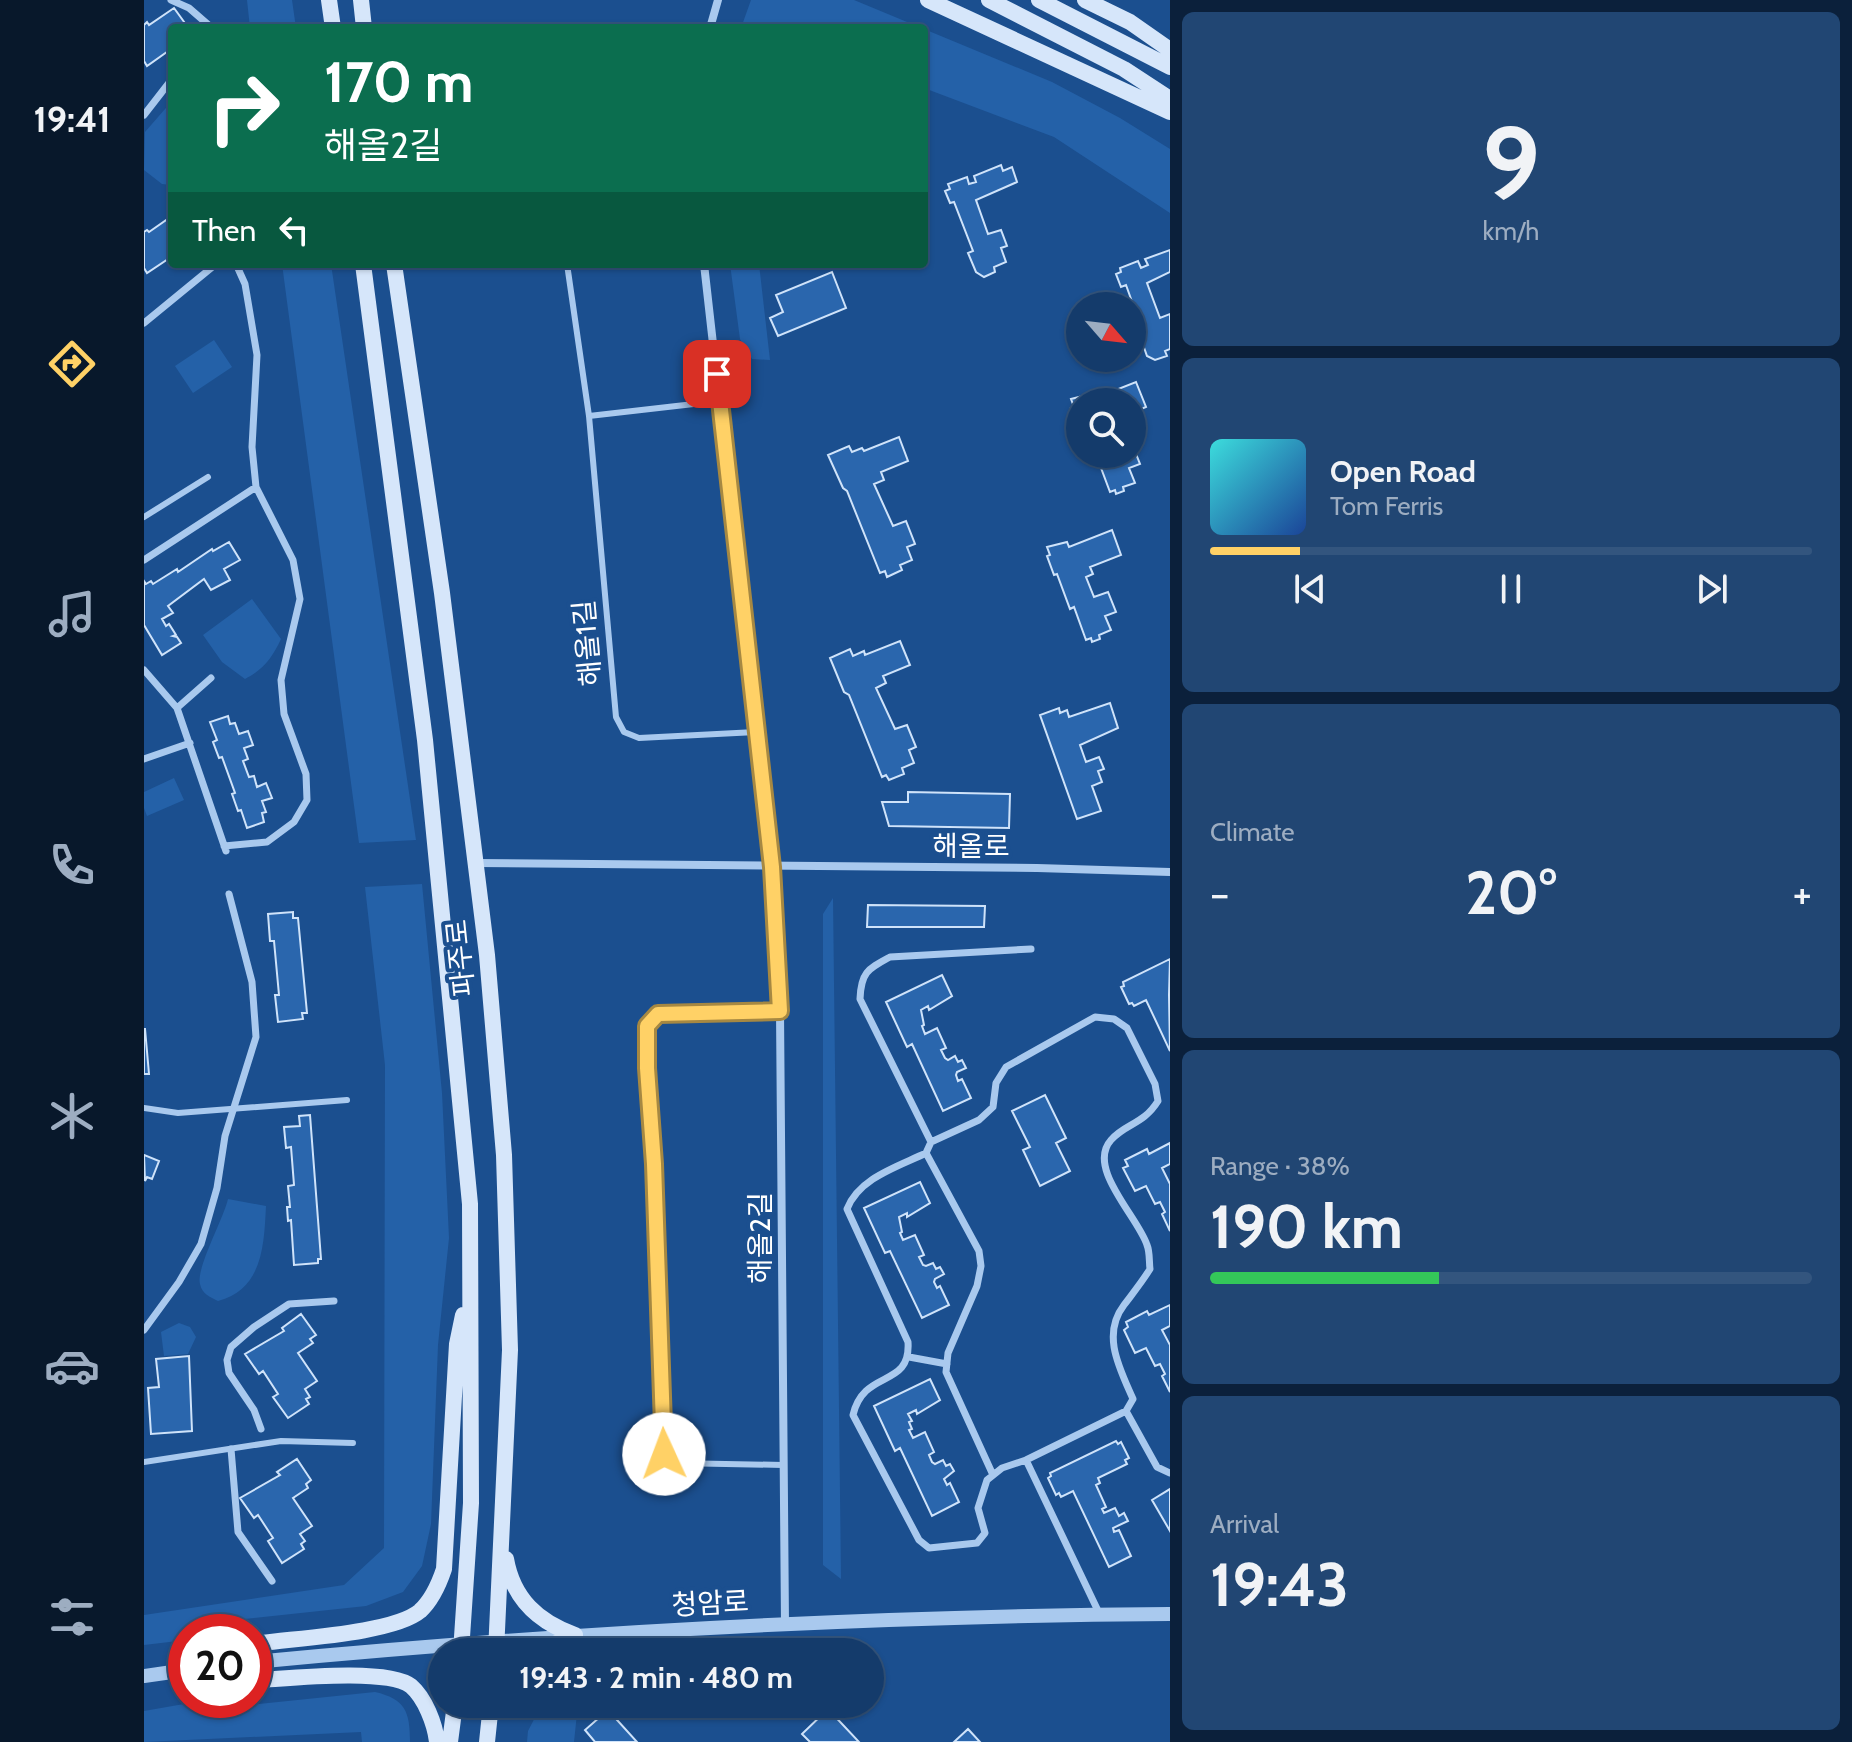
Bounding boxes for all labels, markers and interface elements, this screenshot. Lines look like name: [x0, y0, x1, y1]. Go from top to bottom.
text: 170 m: [324, 48, 474, 116]
icon: right: [192, 56, 296, 160]
text: 19:41: [34, 97, 110, 141]
text: 9: [1482, 100, 1540, 226]
text: 해올2길: [324, 123, 442, 167]
icon: left: [272, 208, 316, 252]
text: Then: [192, 212, 256, 249]
text: km/h: [1483, 215, 1539, 247]
north arrow: [1066, 292, 1146, 372]
map controls: [1066, 292, 1146, 468]
icon: directions: [44, 336, 100, 392]
pin: [683, 340, 751, 408]
icon: arrive: [695, 352, 739, 396]
button: search: [1066, 388, 1146, 468]
text: Open Road: [1330, 453, 1476, 490]
text: Tom Ferris: [1330, 490, 1443, 522]
icon: previous: [1288, 567, 1332, 611]
icon: pause: [1489, 567, 1533, 611]
icon: next: [1690, 567, 1734, 611]
icon: music: [44, 586, 100, 642]
street label: 해올1길: [566, 598, 608, 688]
text: Climate: [1210, 816, 1295, 848]
street label: 해올로: [932, 829, 1010, 863]
icon: phone: [44, 837, 100, 893]
text: 20°: [1465, 856, 1557, 929]
text: −: [1210, 867, 1229, 920]
text: +: [1793, 867, 1812, 920]
street label: 파주로: [439, 918, 481, 998]
icon: climate: [44, 1088, 100, 1144]
text: Range · 38%: [1210, 1150, 1350, 1182]
text: 190 km: [1210, 1190, 1403, 1263]
street label: 해올2길: [743, 1192, 777, 1284]
icon: car: [44, 1338, 100, 1394]
position arrow: [622, 1412, 706, 1496]
text: Arrival: [1210, 1508, 1279, 1540]
text: 19:43: [1210, 1548, 1349, 1621]
street label: 청암로: [671, 1584, 749, 1622]
icon: filters: [44, 1589, 100, 1645]
speed limit sign: 20: [168, 1614, 272, 1718]
text: 19:43 · 2 min · 480 m: [519, 1659, 793, 1696]

